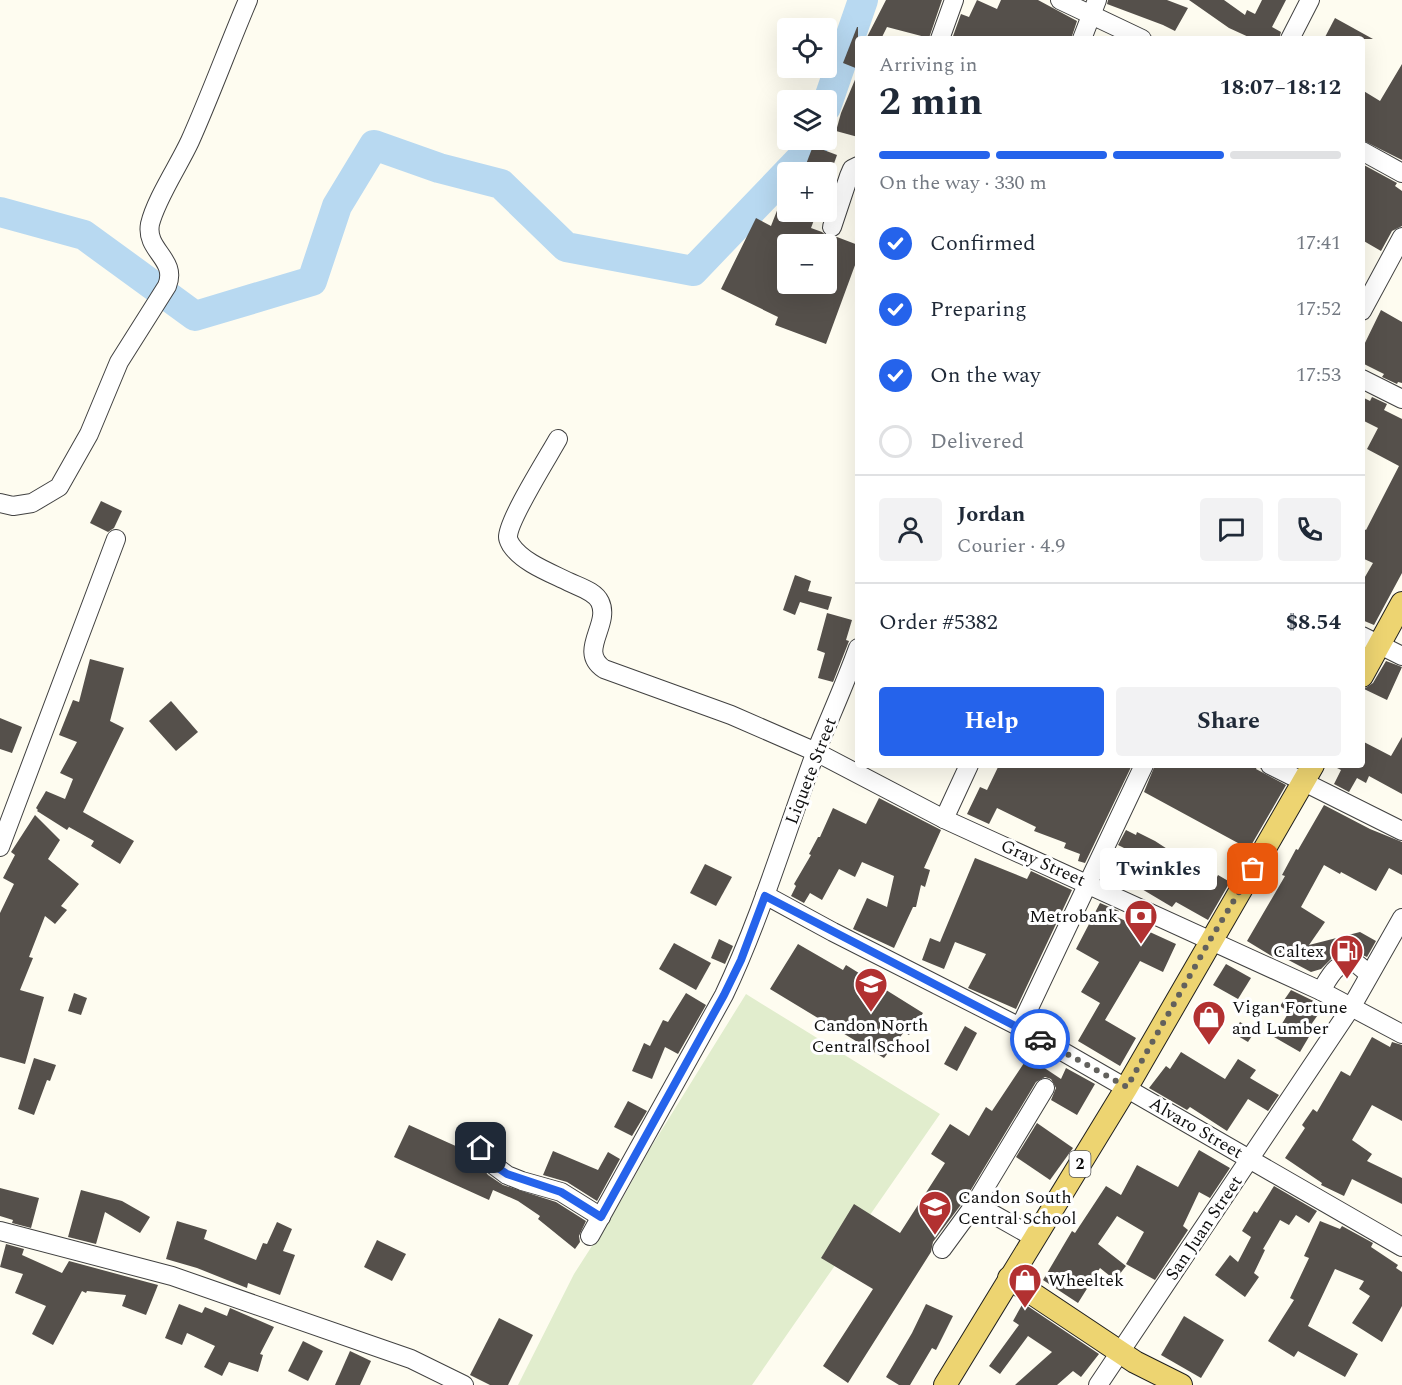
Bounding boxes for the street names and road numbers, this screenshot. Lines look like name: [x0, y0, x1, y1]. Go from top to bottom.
street label: Liquete Street: [778, 714, 844, 828]
street label: Gray Street: [996, 832, 1090, 894]
street label: Alvaro Street: [1144, 1090, 1248, 1166]
road number: 2: [1070, 1151, 1090, 1177]
street label: San Juan Street: [1159, 1170, 1249, 1286]

